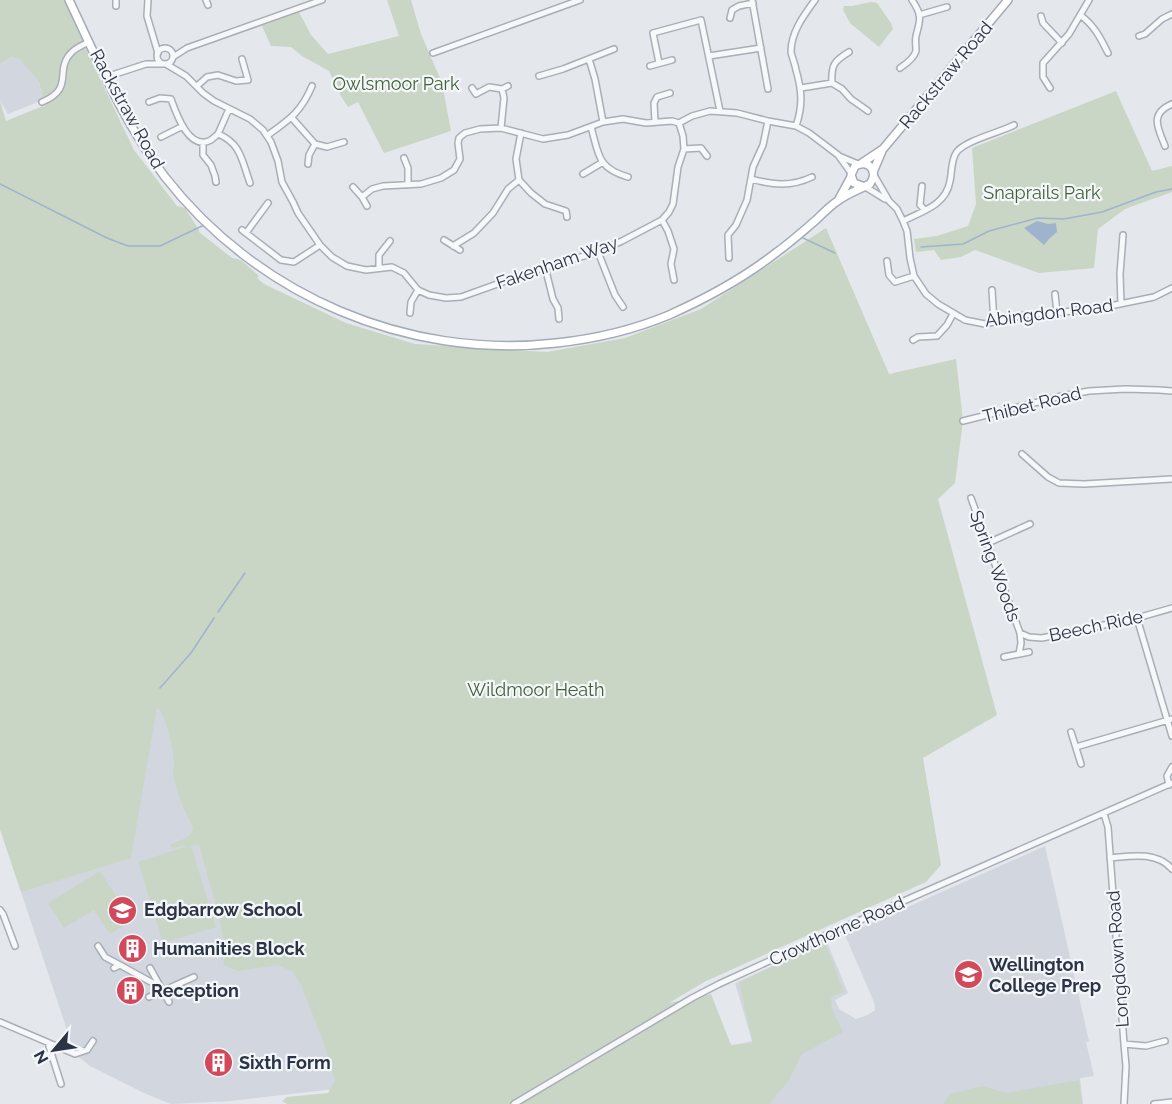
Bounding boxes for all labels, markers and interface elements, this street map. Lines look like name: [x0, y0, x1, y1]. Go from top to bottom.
street label: Rackstraw Road: [895, 17, 996, 132]
street label: Rackstraw Road: [86, 45, 169, 172]
park label: Owlsmoor Park: [333, 73, 460, 94]
park label: Snaprails Park: [983, 182, 1101, 203]
street label: Fakenham Way: [493, 232, 621, 293]
street label: Abingdon Road: [984, 294, 1114, 331]
street label: Thibet Road: [980, 382, 1083, 427]
street label: Spring Woods: [966, 507, 1025, 625]
street label: Beech Ride: [1047, 605, 1145, 646]
park label: Wildmoor Heath: [467, 679, 605, 700]
street label: Longdown Road: [1102, 890, 1133, 1028]
street label: Crowthorne Road: [766, 891, 908, 970]
school or university icon: Edgbarrow School: [107, 894, 139, 926]
place label: Edgbarrow School: [144, 899, 303, 920]
building icon: Humanities Block: [116, 933, 148, 965]
place label: Humanities Block: [153, 938, 306, 959]
place label: Wellington College Prep: [989, 954, 1101, 996]
school or university icon: Wellington College Prep: [952, 959, 984, 991]
building icon: Reception: [114, 975, 146, 1007]
place label: Reception: [151, 980, 239, 1001]
north arrow: [24, 1020, 84, 1080]
text: N: [30, 1047, 53, 1067]
building icon: Sixth Form: [202, 1047, 234, 1079]
place label: Sixth Form: [239, 1052, 331, 1073]

